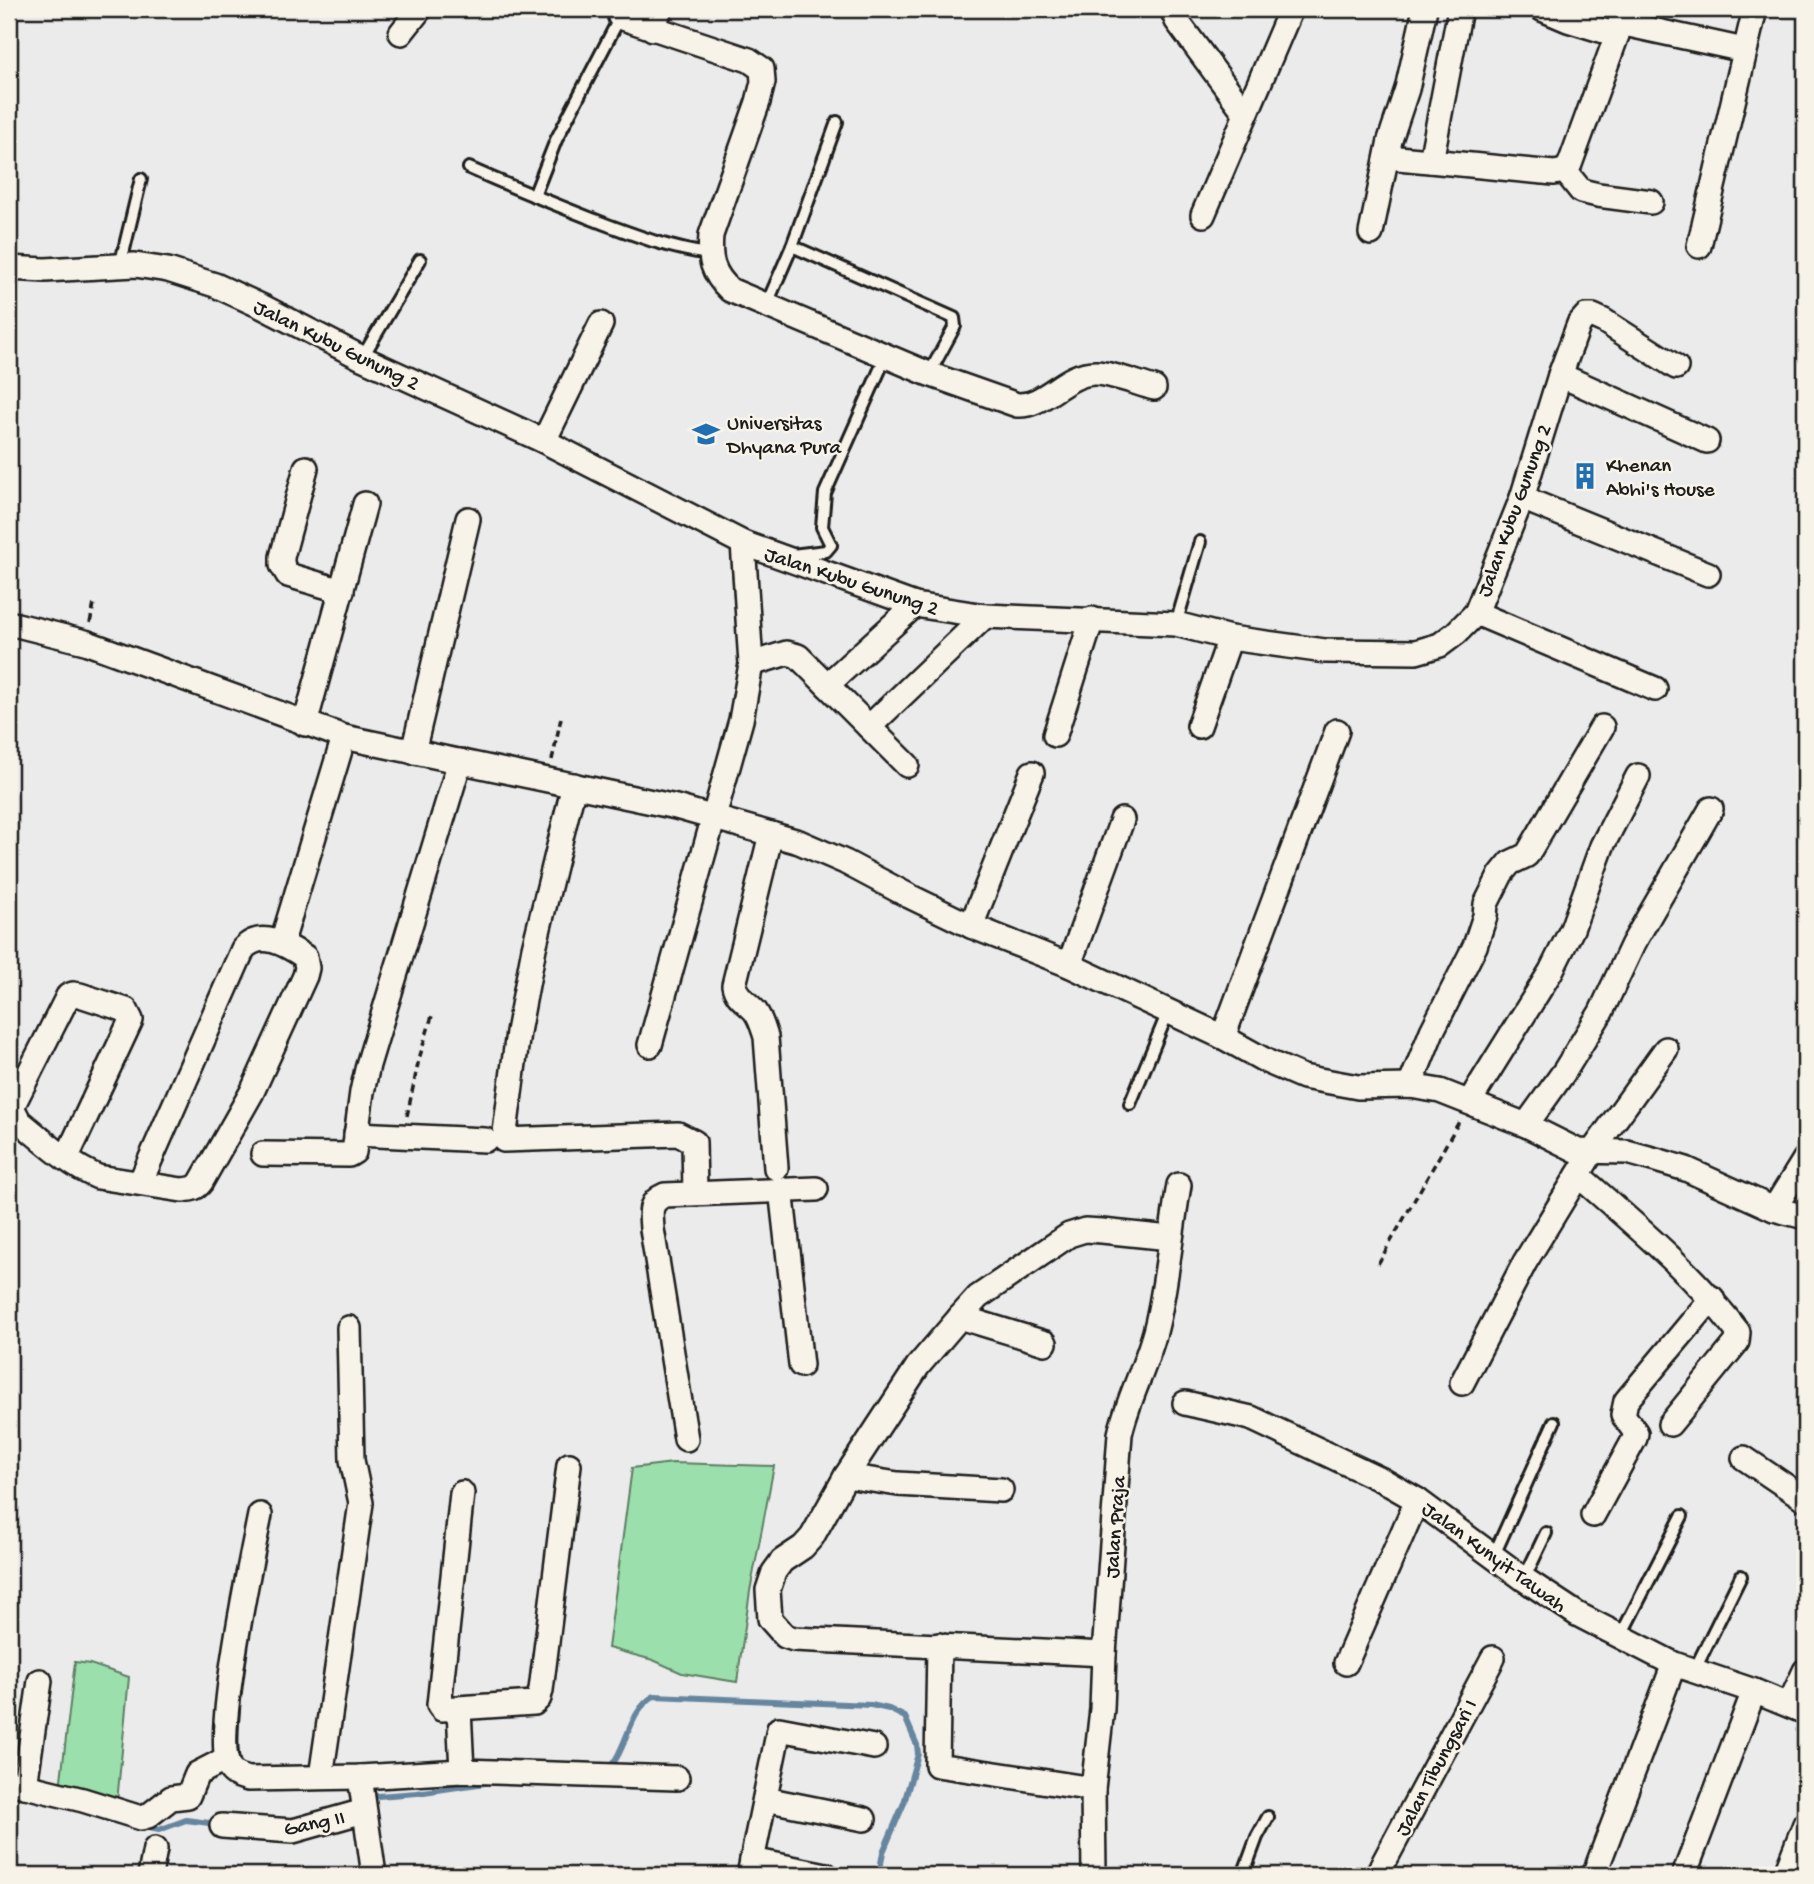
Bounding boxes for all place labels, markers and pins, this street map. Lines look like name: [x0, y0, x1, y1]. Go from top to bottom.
place label: Universitas Dhyana Pura: [725, 413, 842, 462]
school or university icon: Universitas Dhyana Pura: [691, 419, 721, 449]
place label: Khenan Abhi's House: [1606, 455, 1716, 504]
building icon: Khenan Abhi's House: [1570, 461, 1600, 491]

